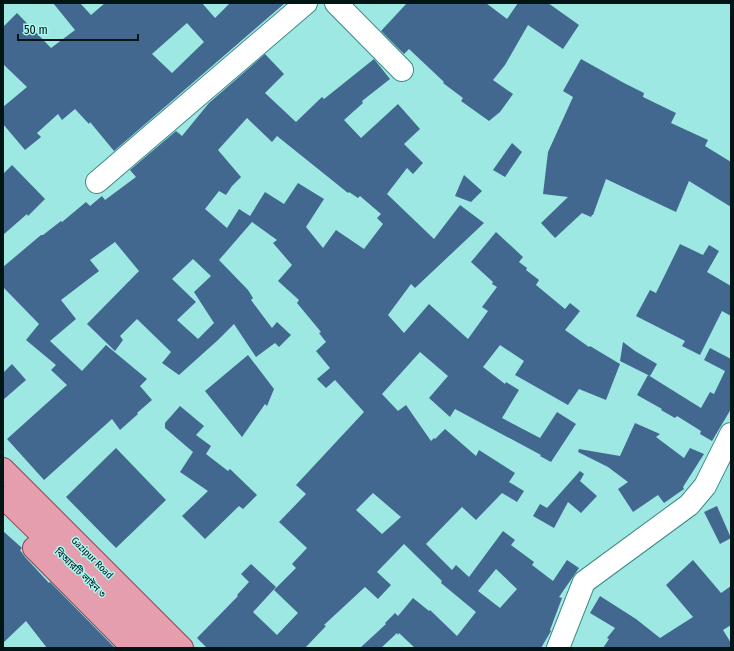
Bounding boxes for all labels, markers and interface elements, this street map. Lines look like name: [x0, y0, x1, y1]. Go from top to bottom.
scale bar: [18, 16, 138, 42]
text: 50 m: [24, 23, 48, 37]
street label: Gazipur Road: [69, 535, 115, 581]
street label: বিআরটি লাইন ৩: [51, 545, 108, 600]

